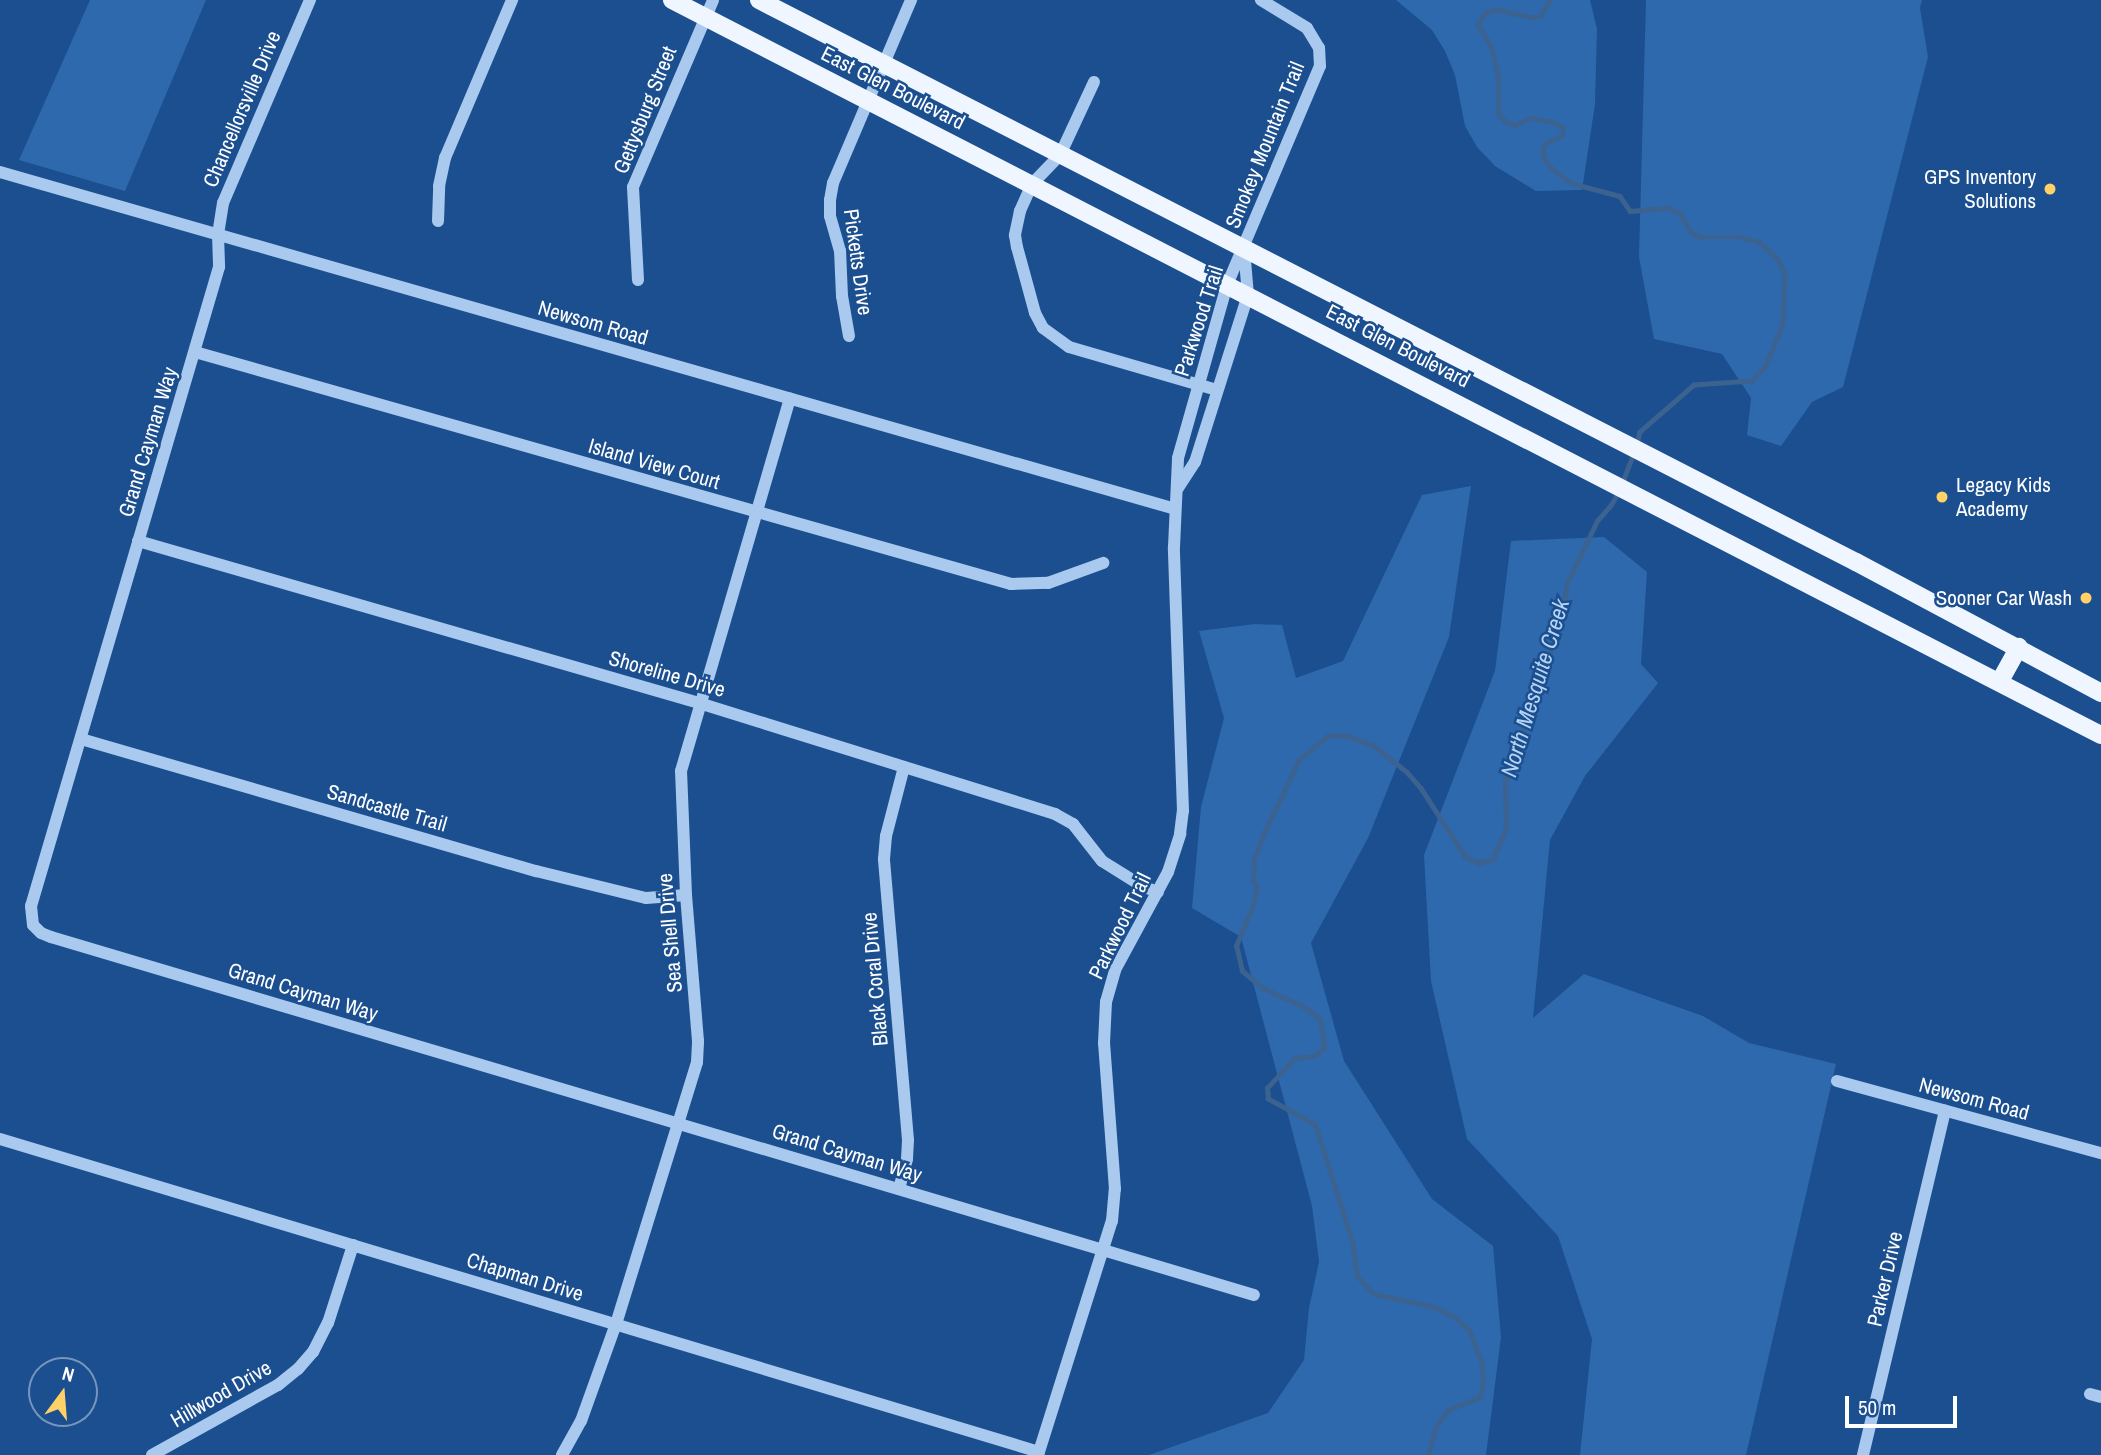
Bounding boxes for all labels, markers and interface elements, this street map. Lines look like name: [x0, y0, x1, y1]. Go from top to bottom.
street label: Chancellorsville Drive: [198, 27, 286, 191]
street label: East Glen Boulevard: [817, 41, 969, 135]
street label: Gettysburg Street: [608, 43, 682, 177]
street label: Smokey Mountain Trail: [1220, 58, 1310, 232]
place label: GPS Inventory Solutions: [1924, 164, 2036, 214]
marker: GPS Inventory Solutions: [2042, 181, 2058, 197]
street label: Picketts Drive: [838, 207, 878, 317]
street label: Parkwood Trail: [1169, 262, 1229, 380]
street label: Newsom Road: [535, 295, 651, 351]
street label: East Glen Boulevard: [1322, 299, 1474, 393]
street label: Grand Cayman Way: [113, 364, 183, 520]
street label: Island View Court: [585, 433, 723, 495]
place label: Legacy Kids Academy: [1956, 472, 2051, 522]
marker: Legacy Kids Academy: [1934, 489, 1950, 505]
place label: Sooner Car Wash: [1936, 585, 2072, 611]
marker: Sooner Car Wash: [2078, 590, 2094, 606]
water label: North Mesquite Creek: [1495, 596, 1575, 780]
street label: Shoreline Drive: [606, 645, 728, 703]
street label: Sandcastle Trail: [324, 779, 450, 837]
street label: Parkwood Trail: [1083, 869, 1157, 983]
street label: Sea Shell Drive: [652, 872, 688, 994]
street label: Black Coral Drive: [857, 911, 893, 1047]
street label: Grand Cayman Way: [225, 957, 381, 1027]
street label: Newsom Road: [1916, 1072, 2032, 1126]
street label: Grand Cayman Way: [769, 1118, 925, 1188]
street label: Parker Drive: [1862, 1229, 1908, 1329]
street label: Chapman Drive: [464, 1247, 586, 1307]
street label: Hillwood Drive: [166, 1355, 276, 1433]
north arrow: [28, 1357, 98, 1427]
text: N: [59, 1360, 77, 1388]
scale bar: [1849, 1382, 1961, 1426]
text: 50 m: [1858, 1393, 1896, 1422]

